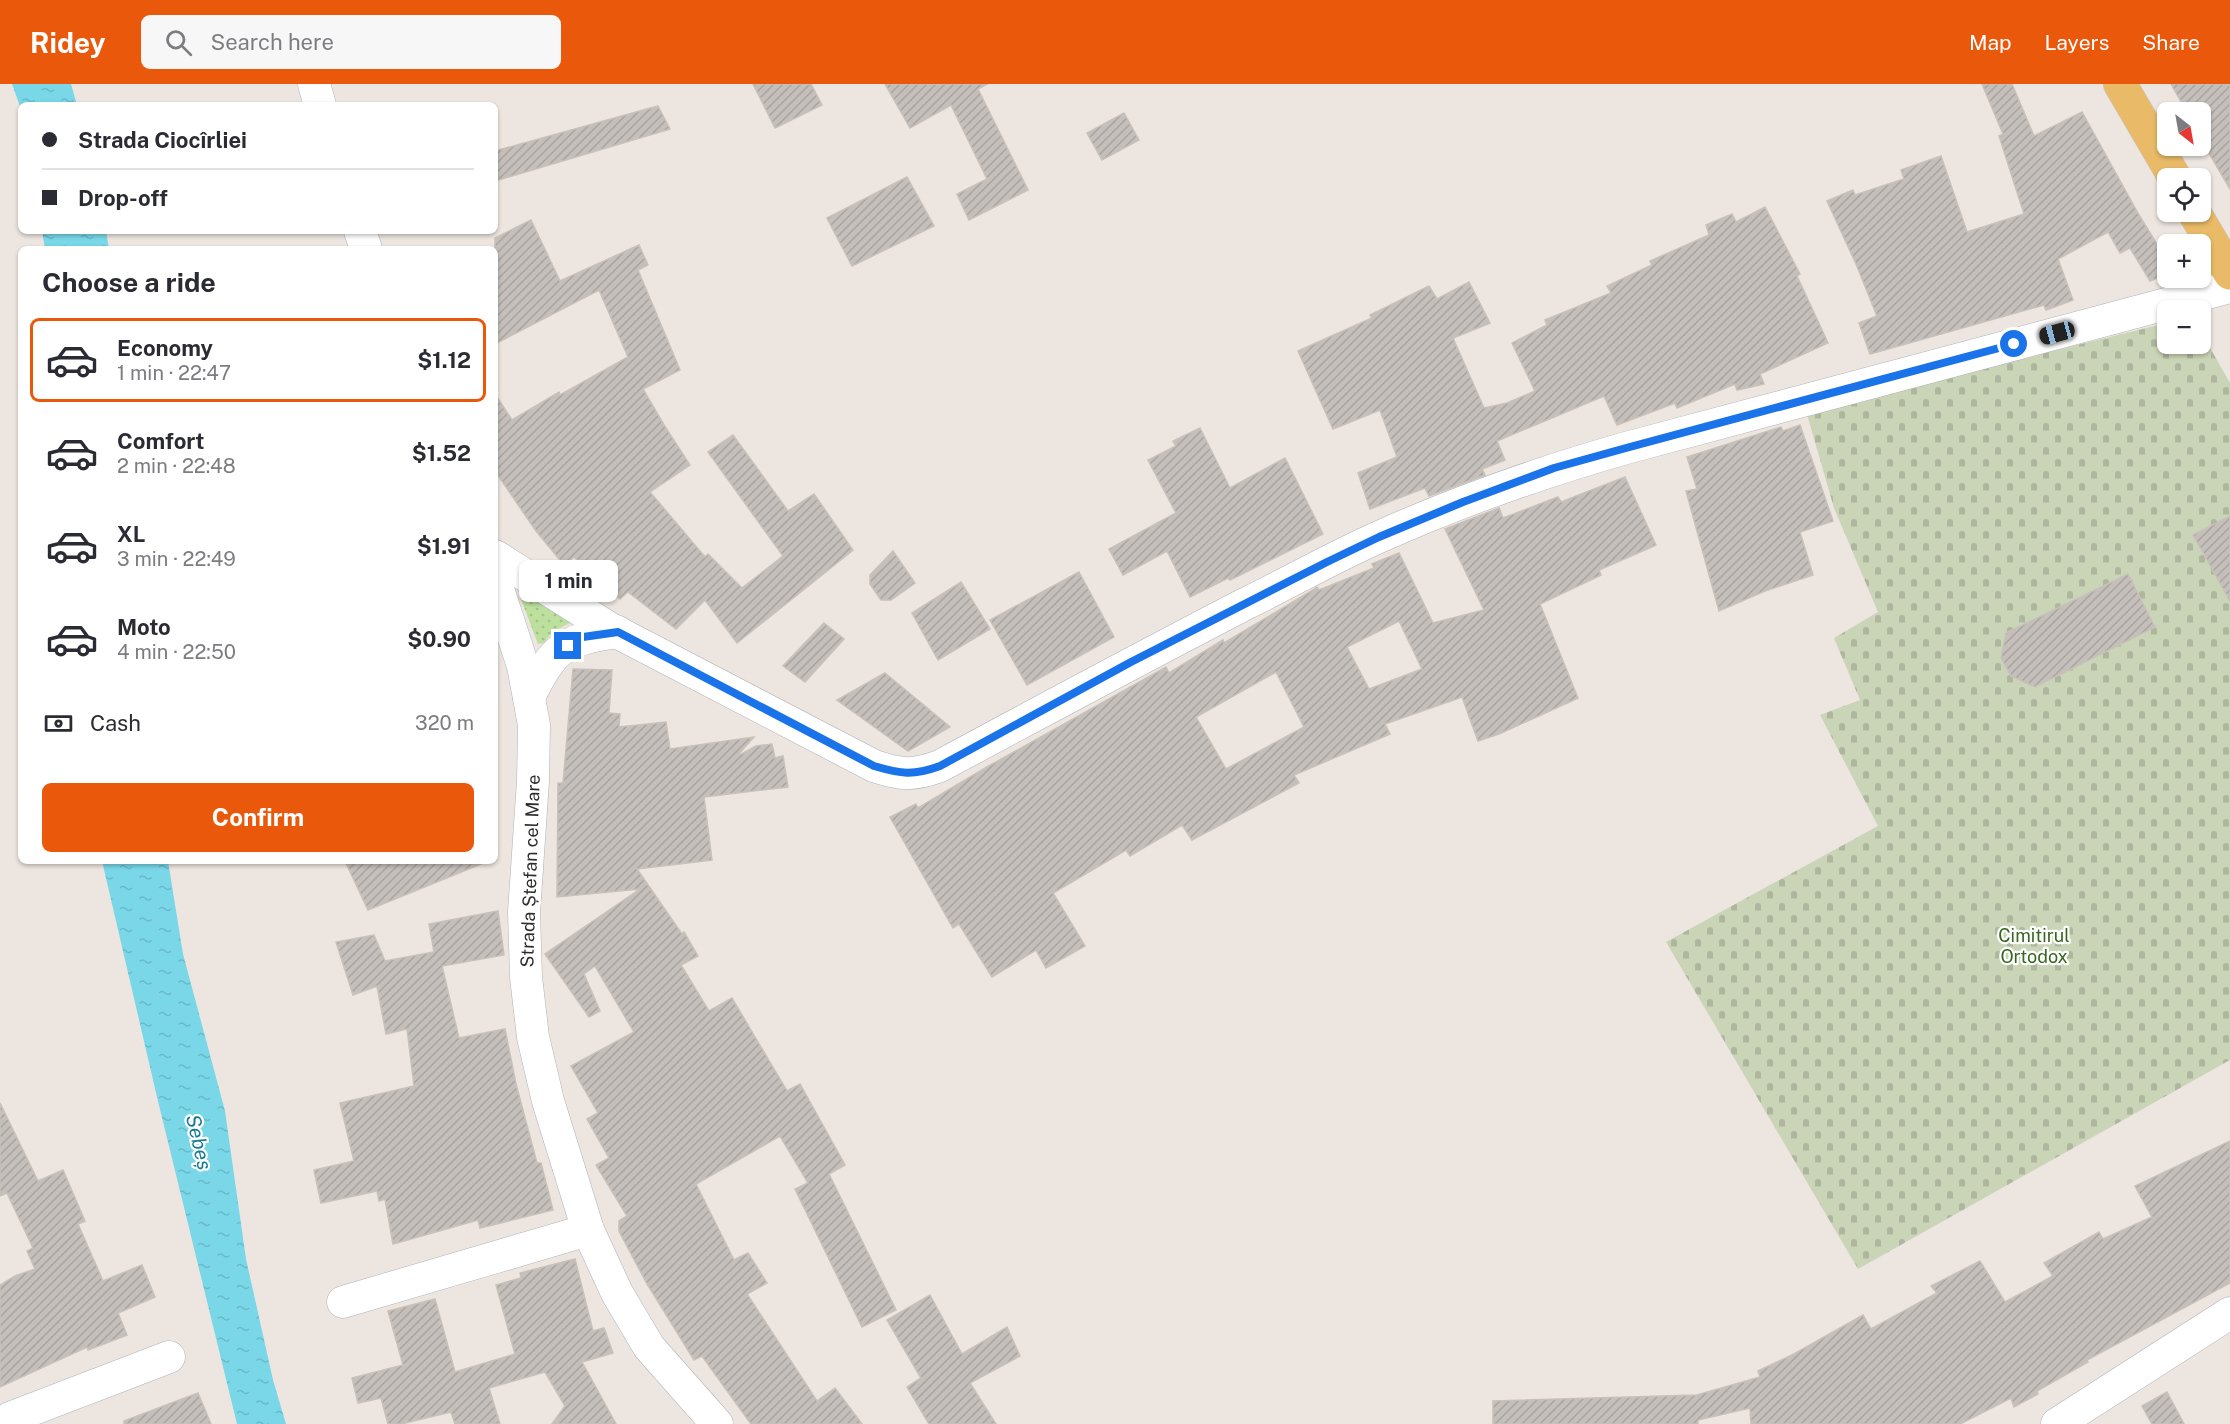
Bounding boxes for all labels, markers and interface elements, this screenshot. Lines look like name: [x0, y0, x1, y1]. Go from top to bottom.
search box: [141, 15, 561, 69]
text: Ridey: [30, 26, 105, 59]
icon: search: [162, 26, 195, 59]
text: Search here: [210, 29, 334, 55]
text: Map: [1969, 30, 2012, 55]
text: Layers: [2045, 30, 2109, 55]
text: Share: [2142, 30, 2200, 55]
north arrow: [2157, 102, 2211, 156]
map controls: [2157, 102, 2211, 354]
text: Strada Ciocîrliei: [78, 127, 247, 153]
button: locate: [2157, 168, 2211, 222]
text: Drop-off: [78, 185, 168, 211]
button: +: [2157, 234, 2211, 288]
text: Choose a ride: [42, 266, 216, 298]
button: −: [2157, 300, 2211, 354]
car: [2037, 320, 2077, 346]
route start: [2000, 330, 2027, 357]
icon: car: [45, 333, 99, 387]
text: Economy: [117, 335, 213, 361]
text: $1.12: [417, 347, 471, 373]
text: 1 min · 22:47: [117, 361, 231, 385]
icon: car: [45, 426, 99, 480]
text: Comfort: [117, 428, 204, 454]
text: $1.52: [412, 440, 471, 466]
text: 2 min · 22:48: [117, 454, 236, 478]
icon: car: [45, 519, 99, 573]
text: XL: [117, 521, 145, 547]
text: $1.91: [417, 533, 471, 559]
text: 3 min · 22:49: [117, 547, 236, 571]
callout: 1 min: [518, 559, 618, 601]
text: 1 min: [544, 569, 593, 593]
icon: car: [45, 612, 99, 666]
text: Moto: [117, 614, 171, 640]
text: $0.90: [407, 626, 471, 652]
route end: [554, 632, 581, 659]
text: 4 min · 22:50: [117, 640, 236, 664]
icon: cash: [42, 707, 75, 740]
text: Cash: [90, 710, 141, 736]
text: 320 m: [415, 711, 474, 735]
street label: Strada Ștefan cel Mare: [516, 774, 544, 968]
button: Confirm: [42, 783, 474, 852]
park label: Cimitirul Ortodox: [1998, 925, 2070, 967]
water label: Sebeș: [181, 1112, 217, 1172]

